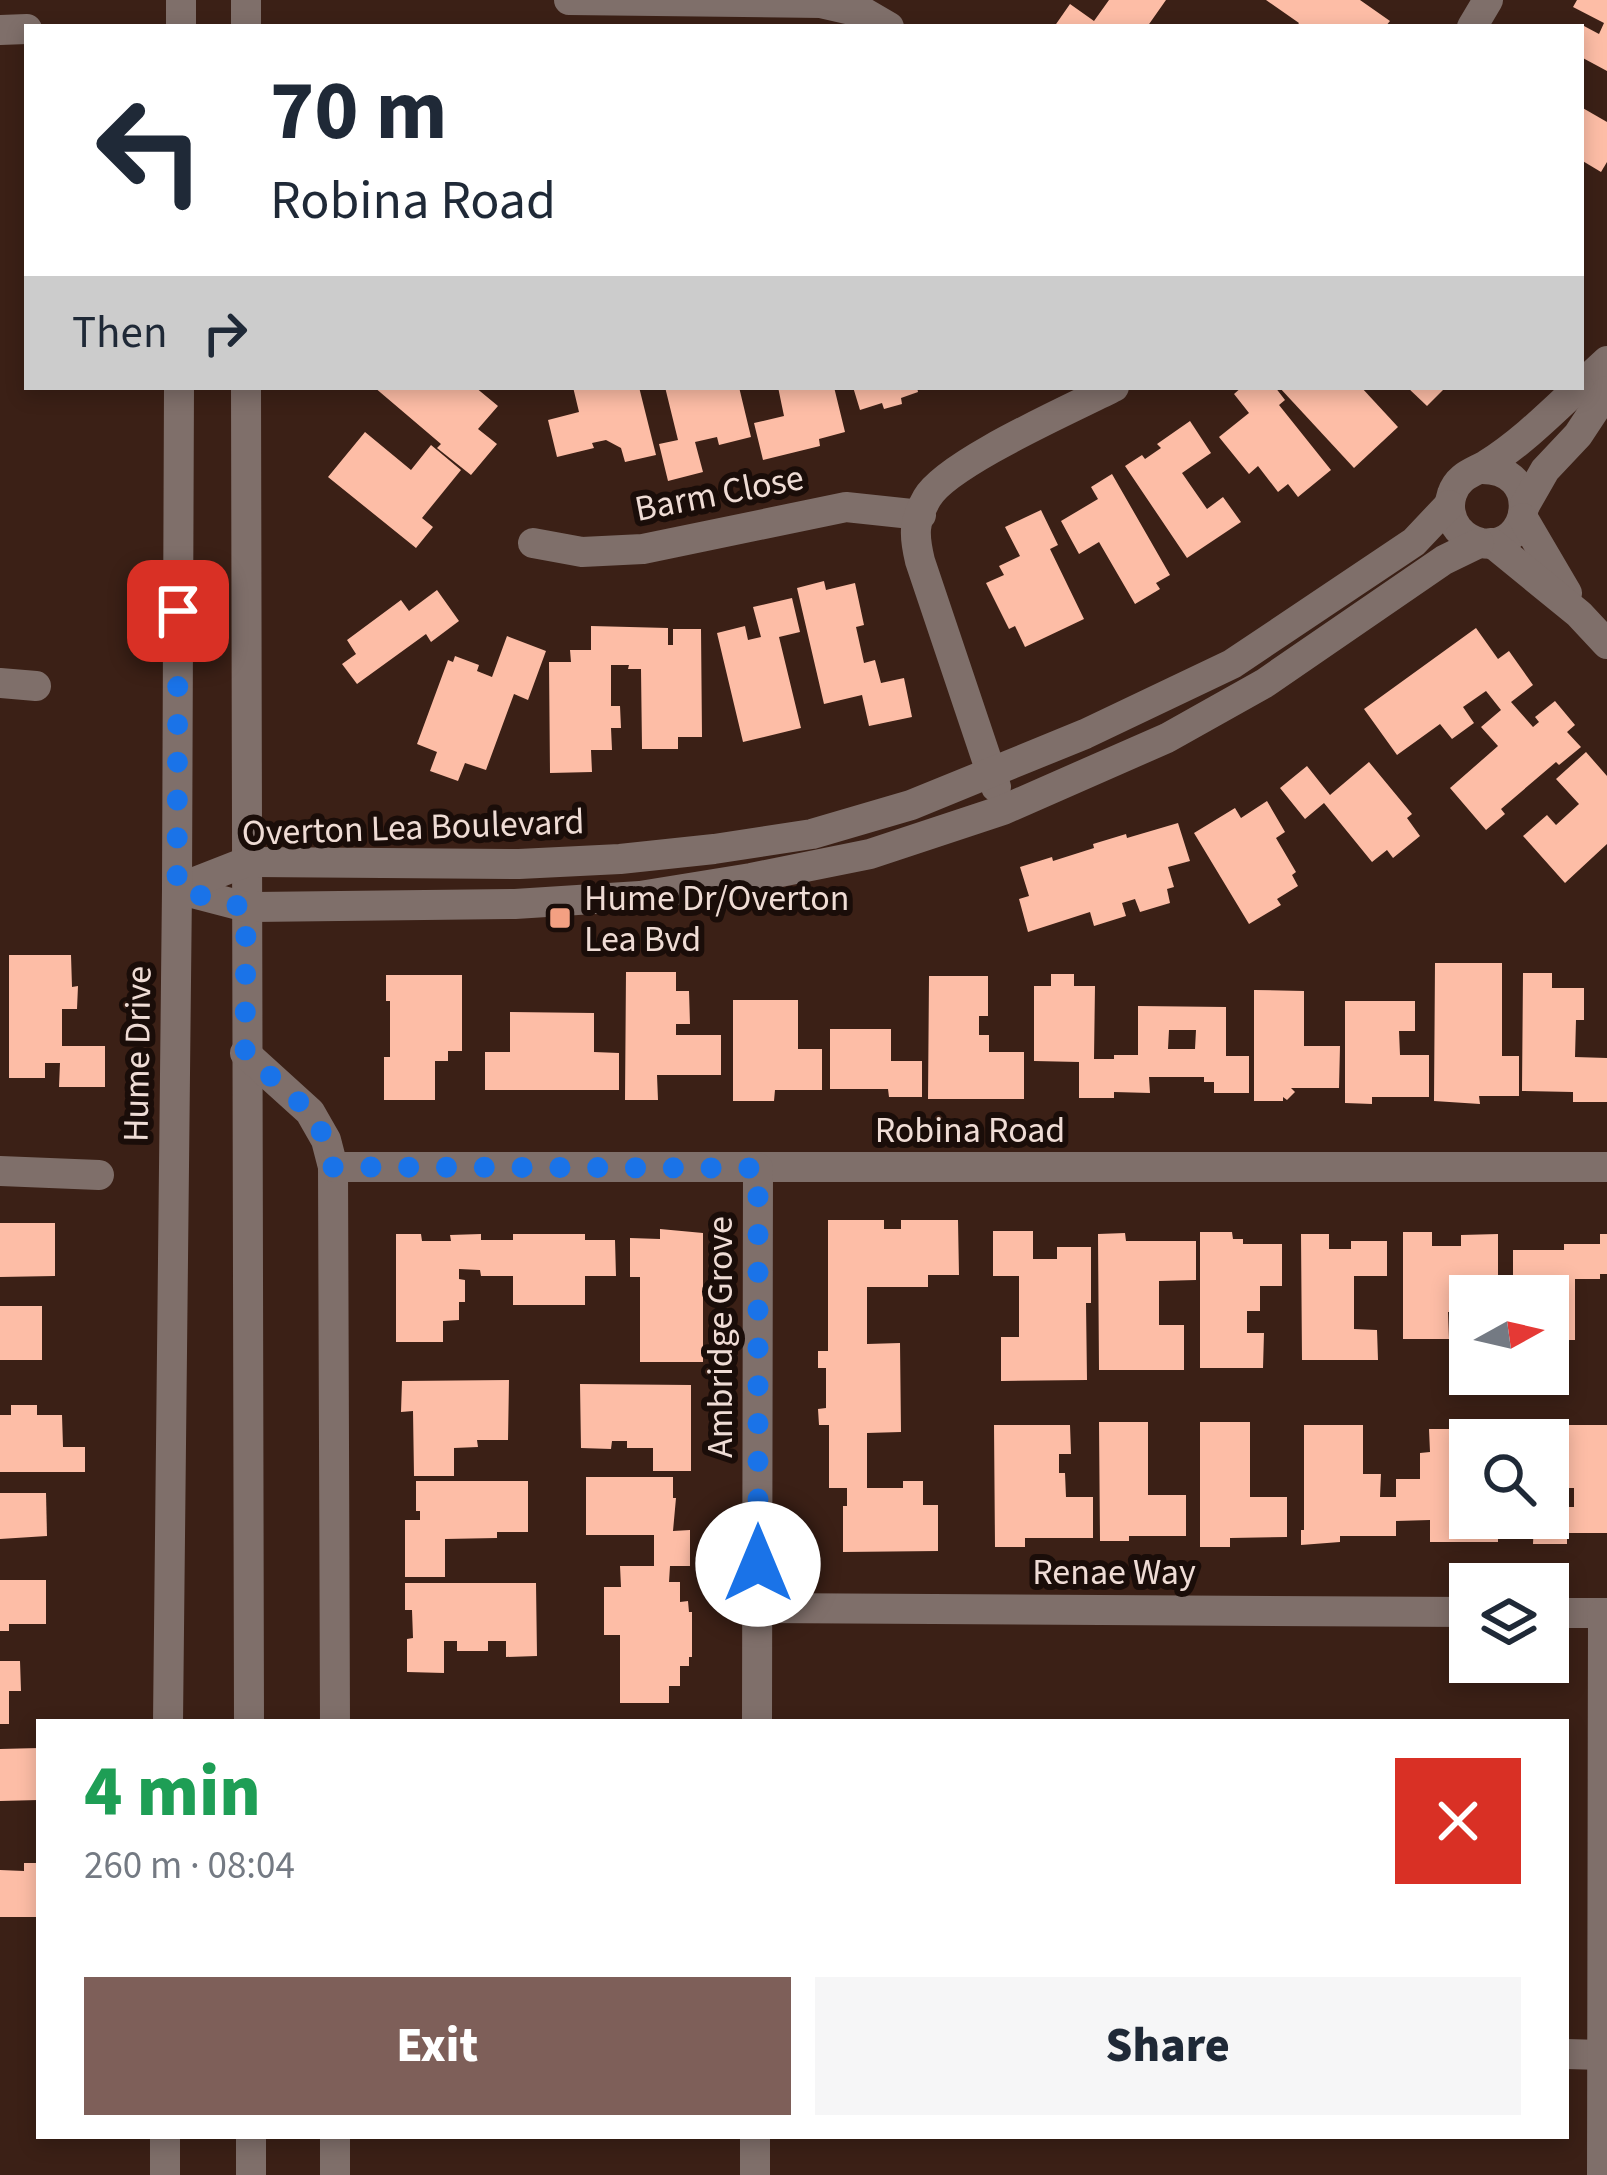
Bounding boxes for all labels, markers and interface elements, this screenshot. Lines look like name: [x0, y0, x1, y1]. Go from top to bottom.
text: 70 m: [270, 52, 448, 172]
icon: left: [72, 72, 228, 228]
text: Robina Road: [270, 163, 556, 240]
icon: right: [192, 300, 258, 366]
text: Then: [72, 301, 168, 365]
street label: Barm Close: [631, 452, 808, 535]
pin: [127, 560, 229, 662]
icon: arrive: [145, 578, 211, 644]
street label: Overton Lea Boulevard: [241, 796, 585, 859]
place label: Hume Dr/Overton Lea Bvd: [584, 873, 849, 965]
marker: Hume Dr/Overton Lea Bvd: [547, 905, 573, 931]
street label: Hume Drive: [110, 966, 165, 1142]
street label: Robina Road: [875, 1105, 1065, 1156]
street label: Ambridge Grove: [695, 1216, 746, 1458]
north arrow: [1449, 1275, 1569, 1395]
map controls: [1449, 1275, 1569, 1683]
button: search: [1449, 1419, 1569, 1539]
position arrow: [695, 1501, 821, 1627]
street label: Renae Way: [1032, 1547, 1196, 1598]
button: layers: [1449, 1563, 1569, 1683]
text: 4 min: [84, 1741, 261, 1844]
button: close: [1395, 1758, 1521, 1884]
text: 260 m · 08:04: [84, 1838, 295, 1894]
button: Exit: [84, 1977, 791, 2115]
button: Share: [815, 1977, 1521, 2115]

